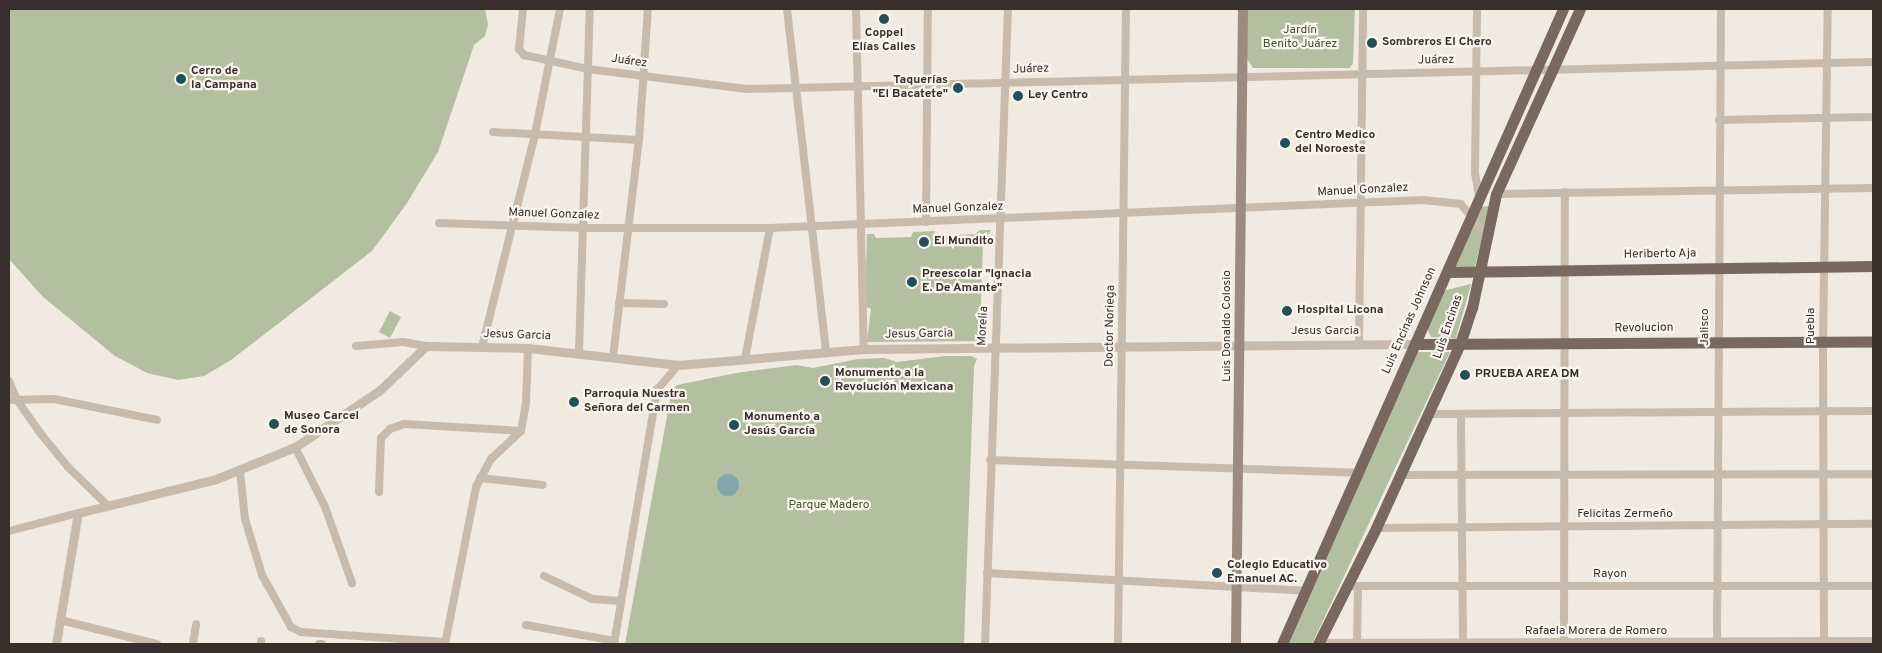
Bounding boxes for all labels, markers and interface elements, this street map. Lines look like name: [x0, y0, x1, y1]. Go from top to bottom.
marker: Coppel Elías Calles: [878, 13, 890, 25]
park label: Jardín Benito Juárez: [1263, 24, 1337, 52]
place label: Coppel Elías Calles: [852, 27, 916, 55]
place label: Sombreros El Chero: [1382, 36, 1492, 50]
marker: Sombreros El Chero: [1366, 37, 1378, 49]
street label: Juárez: [610, 52, 648, 72]
street label: Juárez: [1418, 53, 1454, 69]
street label: Juárez: [1013, 62, 1049, 78]
place label: Cerro de la Campana: [191, 65, 257, 93]
marker: Cerro de la Campana: [175, 73, 187, 85]
place label: Taquerías "El Bacatete": [873, 74, 948, 102]
marker: Taquerías "El Bacatete": [952, 82, 964, 94]
place label: Ley Centro: [1028, 89, 1088, 103]
marker: Ley Centro: [1012, 90, 1024, 102]
place label: Centro Medico del Noroeste: [1295, 129, 1375, 157]
marker: Centro Medico del Noroeste: [1279, 137, 1291, 149]
street label: Manuel Gonzalez: [1317, 181, 1409, 201]
street label: Manuel Gonzalez: [912, 200, 1004, 218]
street label: Manuel Gonzalez: [508, 206, 600, 224]
place label: El Mundito: [934, 235, 994, 249]
marker: El Mundito: [918, 236, 930, 248]
street label: Heriberto Aja: [1623, 247, 1697, 263]
street label: Luis Encinas Johnson: [1380, 265, 1440, 377]
place label: Preescolar "Ignacia E. De Amante": [922, 268, 1031, 296]
street label: Luis Donaldo Colosio: [1221, 270, 1235, 382]
marker: Preescolar "Ignacia E. De Amante": [906, 276, 918, 288]
street label: Doctor Noriega: [1103, 285, 1119, 367]
street label: Luis Encinas: [1431, 293, 1467, 361]
place label: Hospital Licona: [1297, 304, 1384, 318]
marker: Hospital Licona: [1281, 305, 1293, 317]
street label: Morelia: [976, 306, 992, 346]
street label: Jalisco: [1699, 308, 1713, 346]
street label: Puebla: [1805, 308, 1819, 344]
street label: Revolucion: [1614, 321, 1674, 337]
street label: Jesus Garcia: [1291, 325, 1359, 339]
street label: Jesus Garcia: [885, 327, 953, 343]
street label: Jesus Garcia: [483, 328, 551, 344]
place label: Monumento a la Revolución Mexicana: [835, 367, 953, 395]
place label: PRUEBA AREA DM: [1475, 368, 1581, 382]
marker: PRUEBA AREA DM: [1459, 369, 1471, 381]
marker: Monumento a la Revolución Mexicana: [819, 375, 831, 387]
place label: Parroquia Nuestra Señora del Carmen: [584, 388, 690, 416]
marker: Parroquia Nuestra Señora del Carmen: [568, 396, 580, 408]
place label: Museo Carcel de Sonora: [284, 410, 359, 438]
place label: Monumento a Jesús García: [744, 411, 820, 439]
marker: Museo Carcel de Sonora: [268, 418, 280, 430]
marker: Monumento a Jesús García: [728, 419, 740, 431]
park label: Parque Madero: [788, 499, 870, 513]
street label: Felicitas Zermeño: [1577, 508, 1673, 522]
place label: Colegio Educativo Emanuel AC.: [1227, 559, 1327, 587]
marker: Colegio Educativo Emanuel AC.: [1211, 567, 1223, 579]
street label: Rayon: [1593, 568, 1627, 582]
street label: Rafaela Morera de Romero: [1525, 625, 1667, 639]

